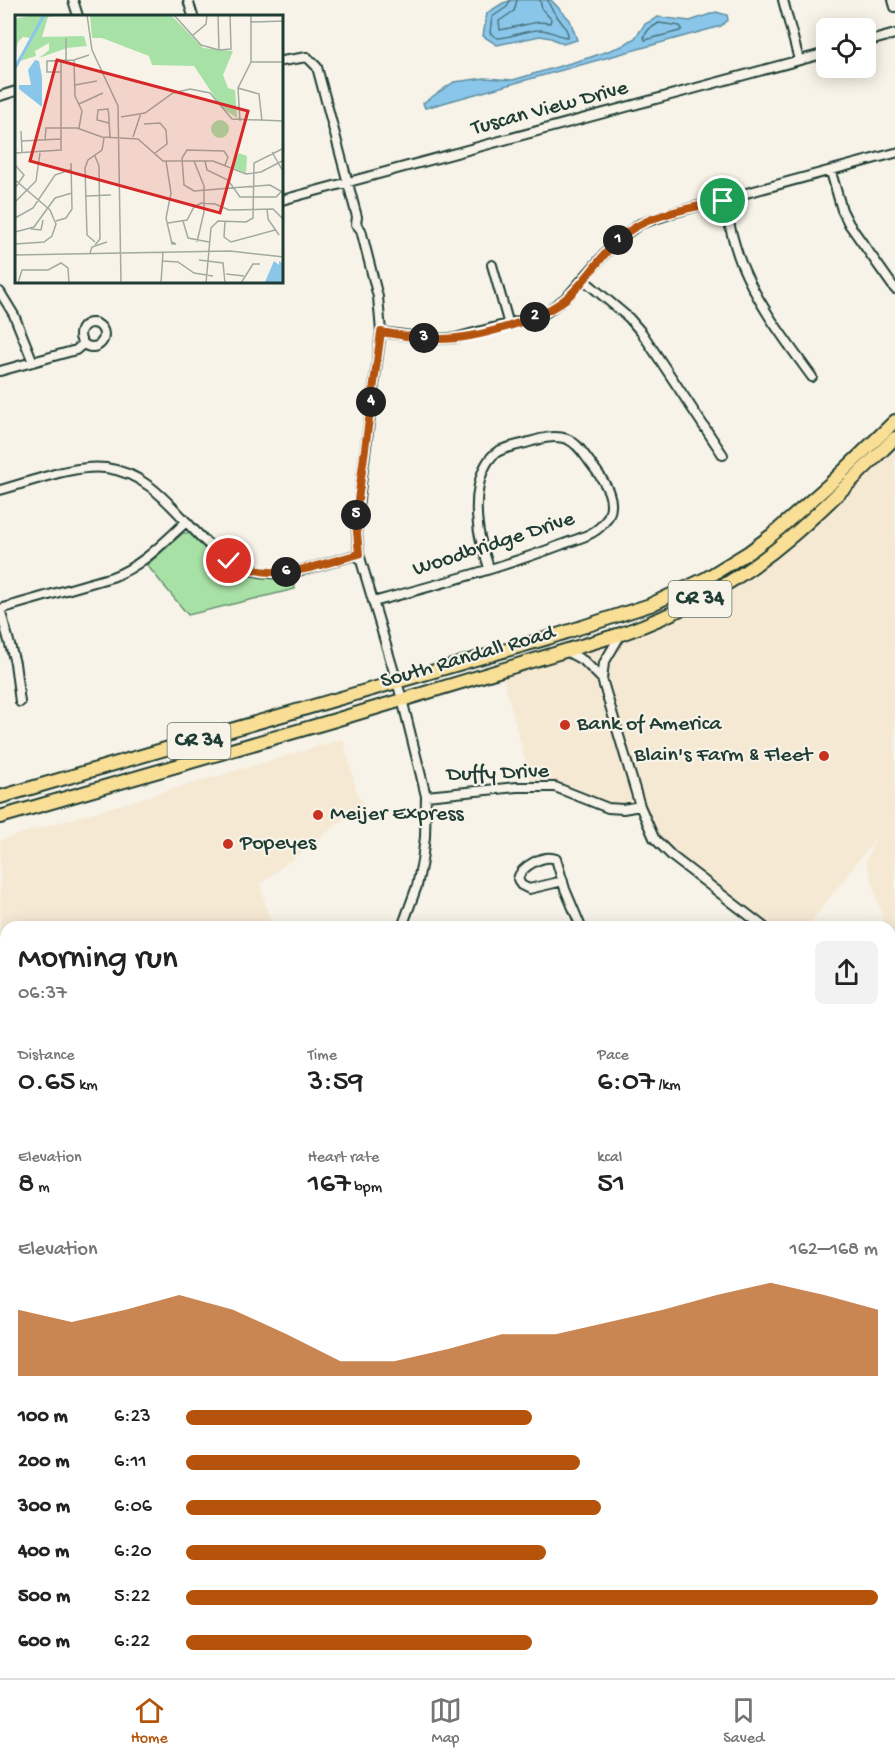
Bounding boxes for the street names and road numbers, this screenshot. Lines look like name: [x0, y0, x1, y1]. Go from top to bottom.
street label: Tuscan View Drive: [467, 75, 632, 143]
street label: Woodbridge Drive: [410, 506, 579, 583]
road number: CR 34: [668, 581, 732, 617]
street label: South Randall Road: [378, 620, 560, 695]
road number: CR 34: [168, 723, 230, 759]
street label: Duffy Drive: [445, 759, 550, 789]

